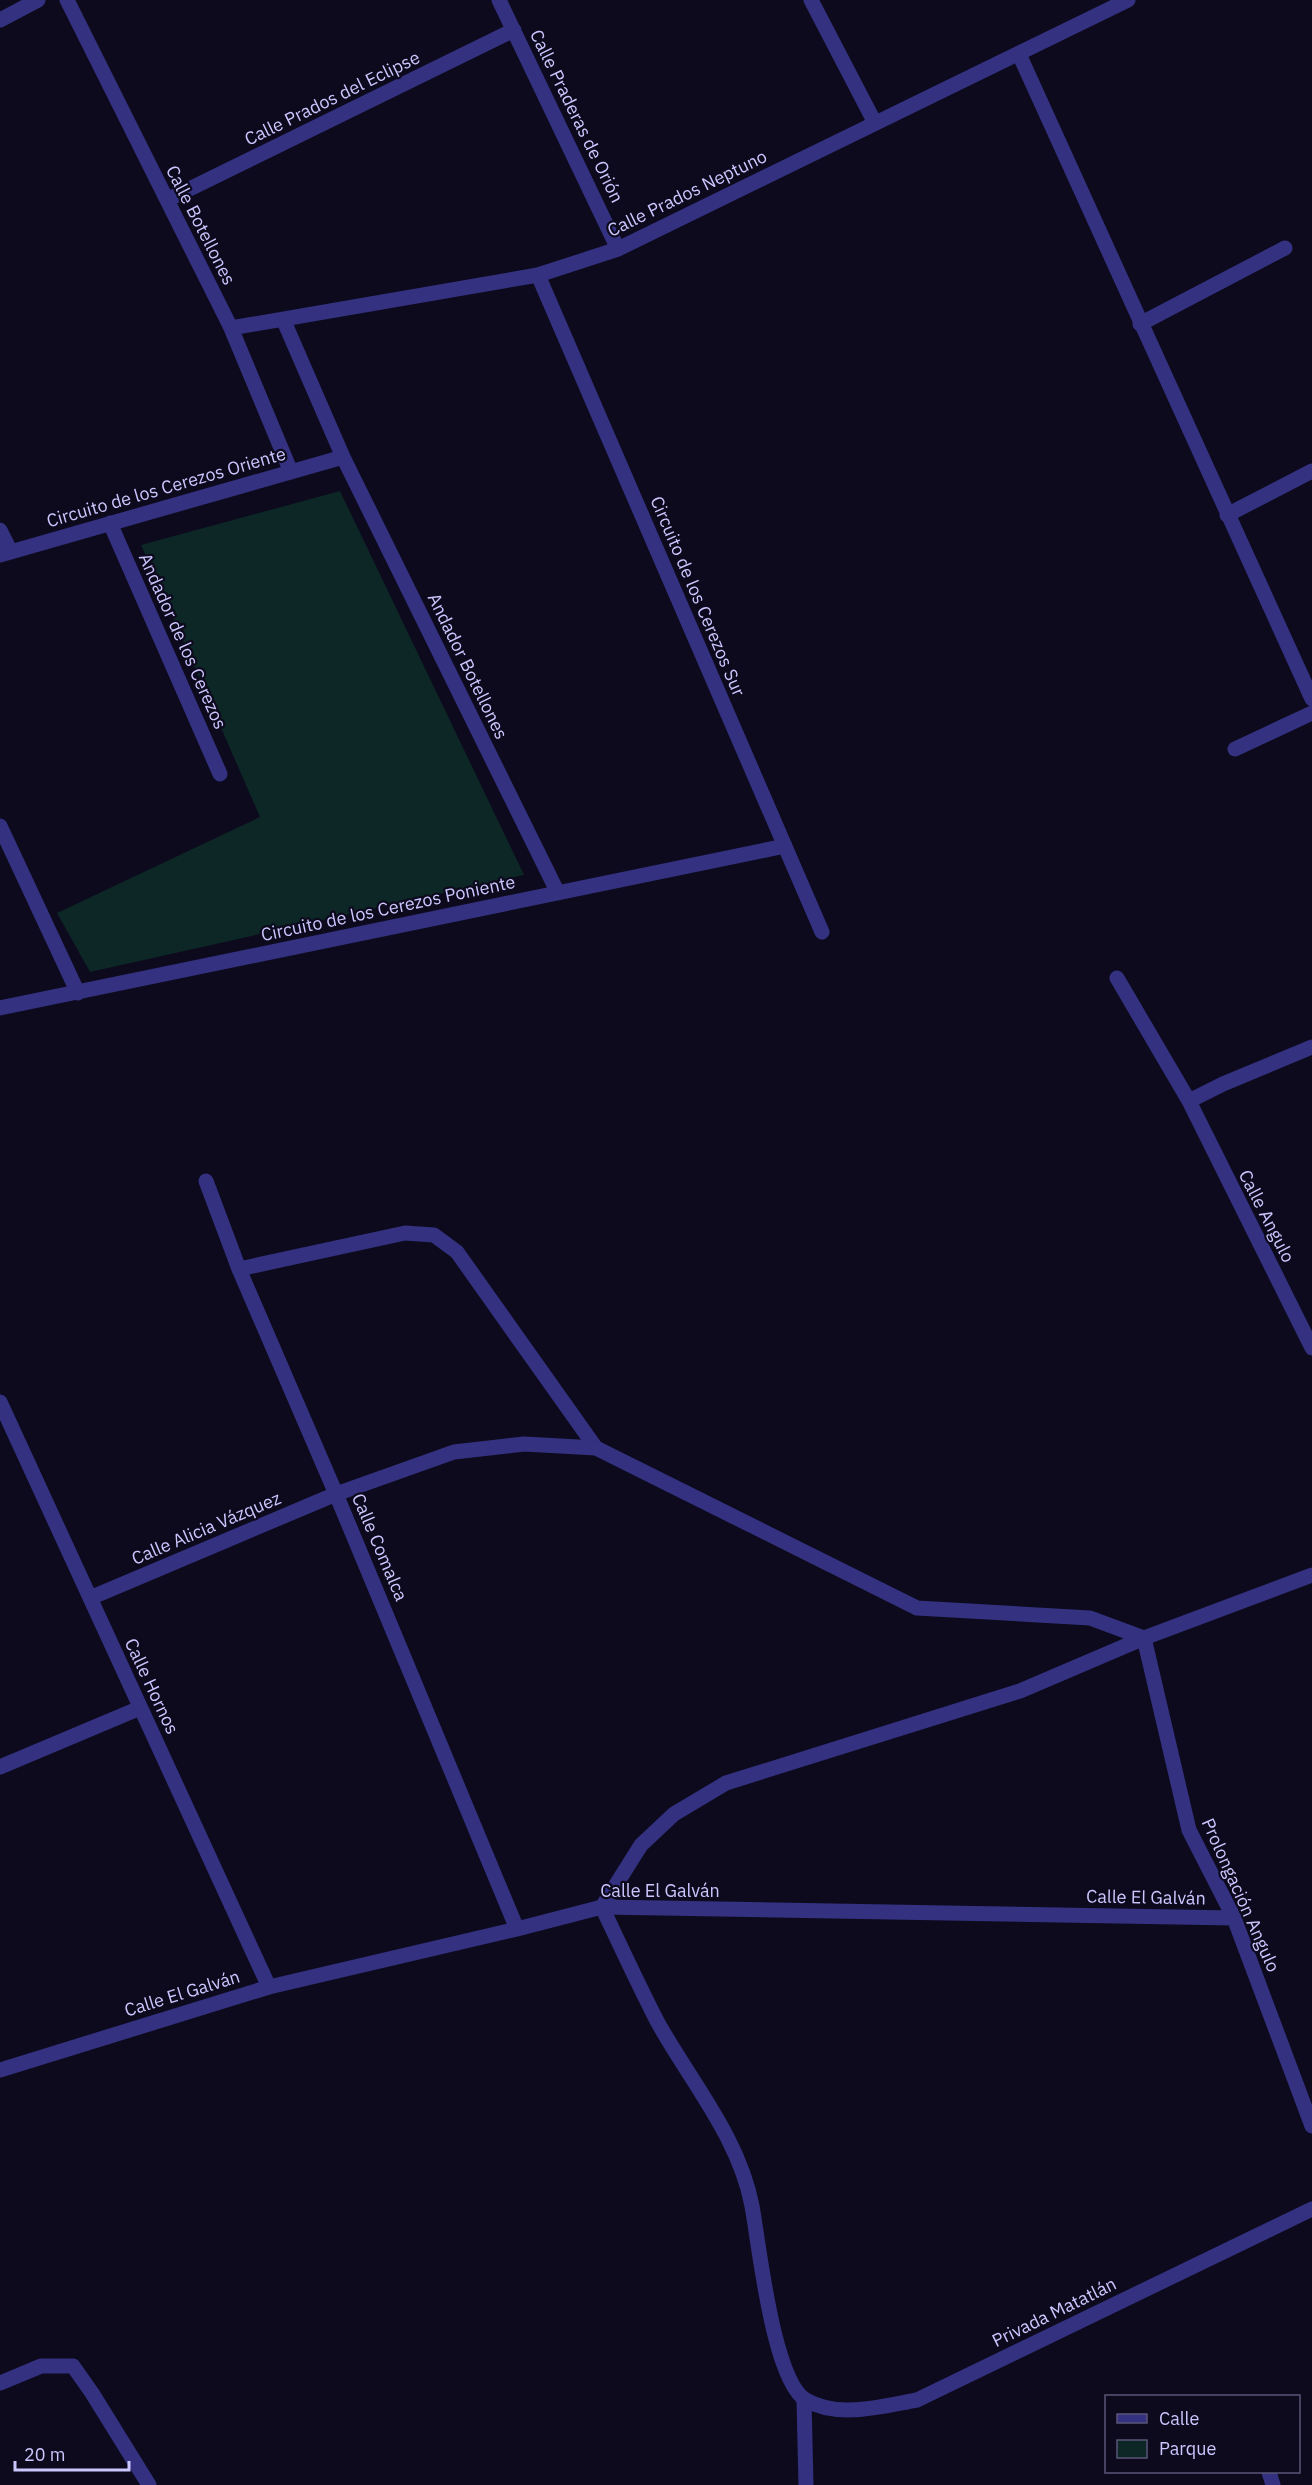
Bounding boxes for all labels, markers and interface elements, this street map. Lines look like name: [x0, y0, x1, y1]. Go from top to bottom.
street label: Calle Praderas de Orión: [525, 26, 629, 206]
street label: Calle Prados del Eclipse: [241, 45, 424, 150]
street label: Calle Prados Neptuno: [603, 144, 771, 242]
street label: Calle Botellones: [161, 161, 241, 289]
street label: Circuito de los Cerezos Oriente: [44, 442, 288, 532]
street label: Circuito de los Cerezos Sur: [645, 493, 751, 700]
street label: Andador de los Cerezos: [134, 549, 232, 733]
street label: Andador Botellones: [423, 589, 513, 743]
street label: Circuito de los Cerezos Poniente: [259, 870, 517, 946]
street label: Calle Angulo: [1234, 1166, 1300, 1266]
street label: Calle Alicia Vázquez: [128, 1486, 284, 1570]
street label: Calle Comalca: [347, 1490, 413, 1605]
street label: Calle Hornos: [120, 1634, 184, 1738]
street label: Prolongación Angulo: [1197, 1814, 1285, 1976]
street label: Calle El Galván: [600, 1879, 720, 1902]
street label: Calle El Galván: [1086, 1884, 1206, 1910]
street label: Calle El Galván: [121, 1965, 243, 2021]
street label: Privada Matatlán: [988, 2272, 1120, 2352]
legend: [1105, 2395, 1300, 2473]
text: Calle: [1159, 2407, 1199, 2430]
scale bar: [15, 2434, 129, 2472]
text: Parque: [1159, 2437, 1217, 2460]
text: 20 m: [24, 2443, 66, 2466]

